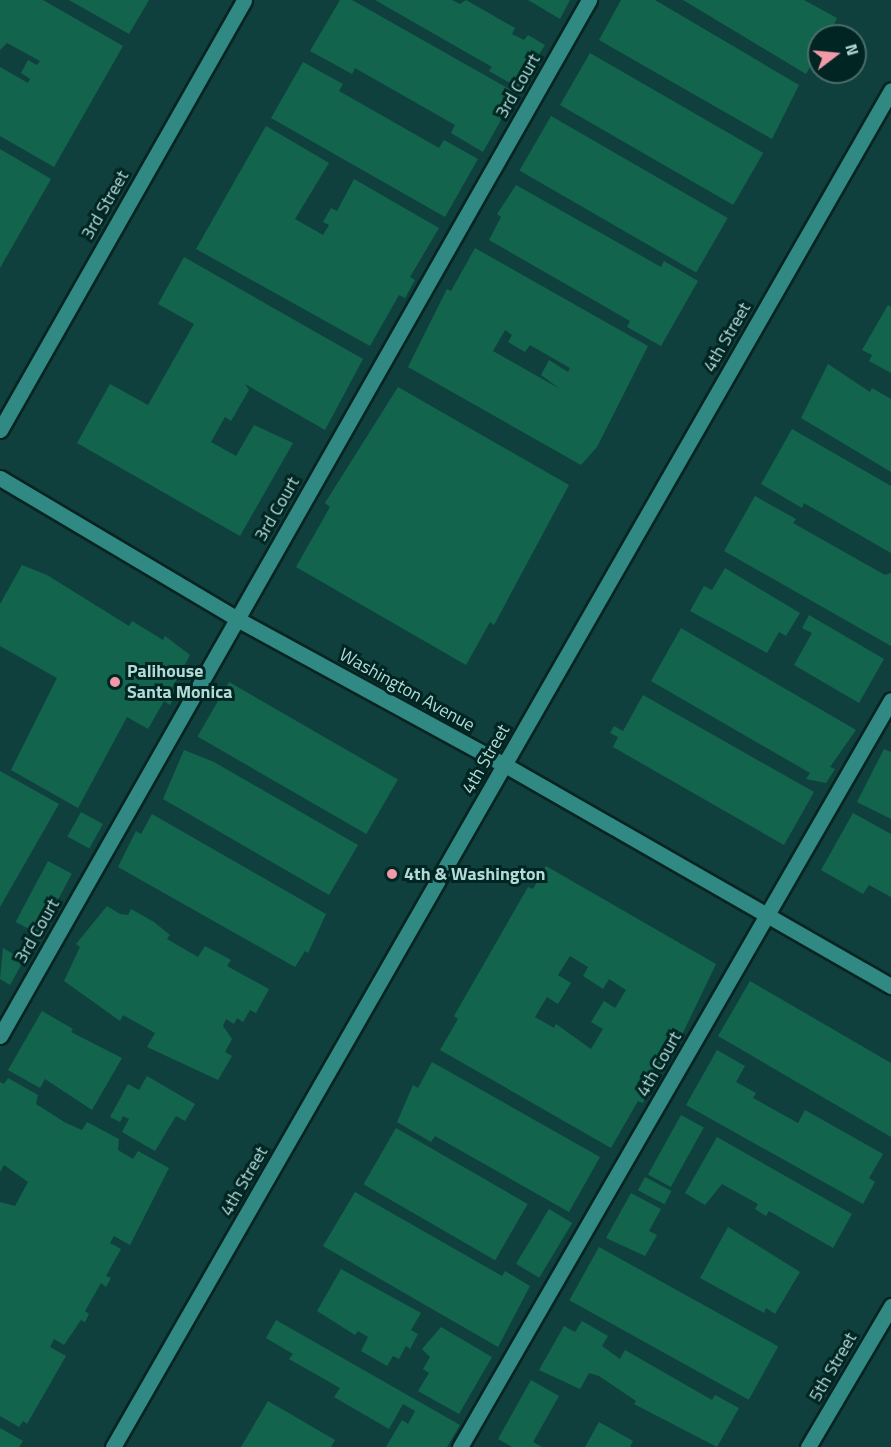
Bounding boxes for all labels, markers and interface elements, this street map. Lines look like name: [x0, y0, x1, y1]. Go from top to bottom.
north arrow: [807, 24, 867, 84]
text: N: [839, 41, 865, 58]
street label: 3rd Court: [491, 50, 545, 122]
street label: 3rd Street: [77, 167, 133, 243]
street label: 4th Street: [699, 299, 755, 375]
street label: 3rd Court: [250, 473, 304, 545]
street label: Washington Avenue: [336, 644, 478, 736]
place label: Palihouse Santa Monica: [127, 661, 232, 704]
marker: Palihouse Santa Monica: [108, 675, 122, 689]
street label: 4th Street: [458, 721, 514, 797]
place label: 4th & Washington: [404, 863, 546, 885]
marker: 4th & Washington: [385, 867, 399, 881]
street label: 3rd Court: [10, 895, 64, 967]
street label: 4th Court: [632, 1028, 686, 1100]
street label: 4th Street: [216, 1143, 272, 1219]
street label: 5th Street: [805, 1329, 861, 1405]

